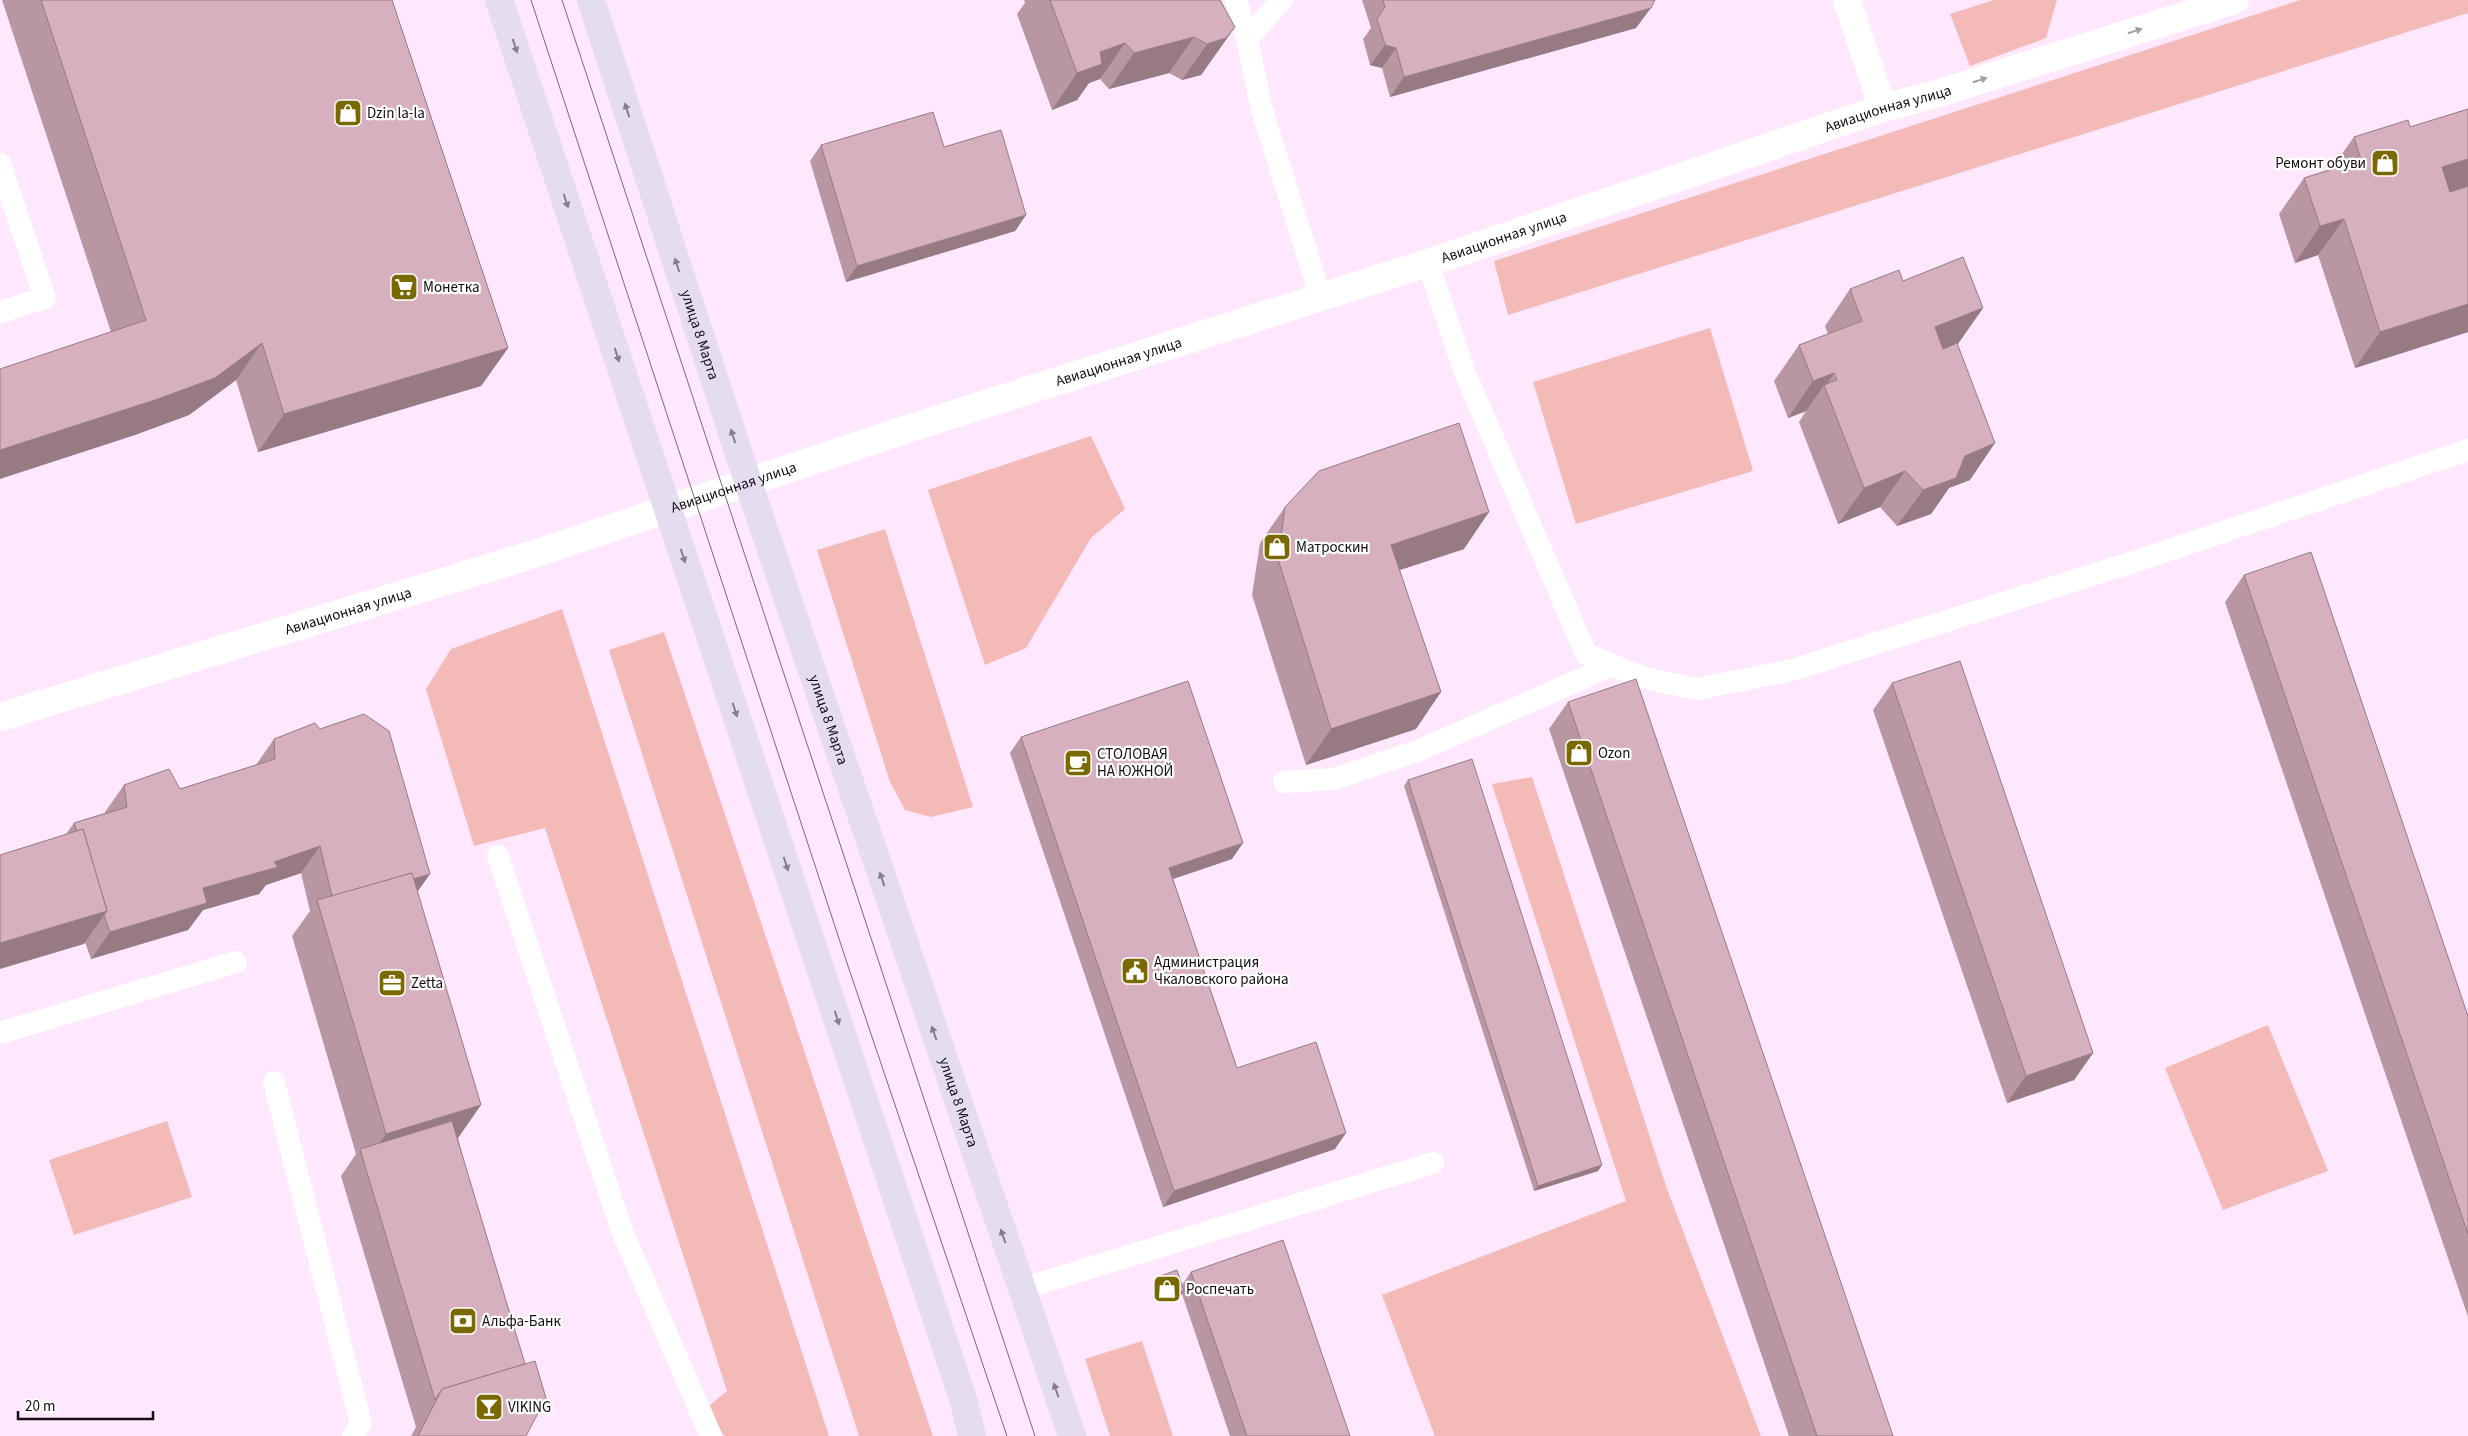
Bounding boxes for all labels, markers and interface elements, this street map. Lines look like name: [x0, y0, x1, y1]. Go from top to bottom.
one-way arrow: [2128, 27, 2143, 35]
one-way arrow: [511, 39, 519, 54]
one-way arrow: [1973, 75, 1988, 83]
street label: Авиационная улица: [1822, 80, 1954, 138]
shop icon: Dzin la-la: [333, 98, 363, 128]
one-way arrow: [623, 102, 631, 117]
place label: Dzin la-la: [367, 103, 425, 124]
shop icon: Ремонт обуви: [2370, 148, 2400, 178]
place label: Ремонт обуви: [2275, 153, 2366, 174]
one-way arrow: [562, 193, 570, 208]
street label: Авиационная улица: [1438, 207, 1570, 269]
one-way arrow: [673, 257, 681, 272]
supermarket icon: Монетка: [389, 272, 419, 302]
place label: Монетка: [423, 277, 480, 298]
street label: улица 8 Марта: [675, 287, 724, 383]
street label: Авиационная улица: [1053, 332, 1184, 392]
one-way arrow: [613, 348, 621, 363]
one-way arrow: [729, 428, 736, 443]
street label: Авиационная улица: [668, 457, 799, 518]
shop icon: Матроскин: [1262, 532, 1292, 562]
place label: Матроскин: [1296, 537, 1369, 558]
one-way arrow: [680, 548, 688, 563]
street label: Авиационная улица: [282, 582, 414, 641]
street label: улица 8 Марта: [803, 672, 853, 768]
one-way arrow: [731, 703, 739, 718]
shop icon: Ozon: [1564, 738, 1594, 768]
place label: Ozon: [1598, 743, 1630, 764]
place label: СТОЛОВАЯ НА ЮЖНОЙ: [1097, 744, 1173, 782]
cafe icon: СТОЛОВАЯ НА ЮЖНОЙ: [1063, 748, 1093, 778]
one-way arrow: [782, 857, 790, 872]
one-way arrow: [878, 871, 885, 886]
place label: Администрация Чкаловского района: [1154, 952, 1289, 990]
public building icon: Администрация Чкаловского района: [1120, 956, 1150, 986]
office icon: Zetta: [377, 968, 407, 998]
place label: Zetta: [411, 973, 443, 994]
one-way arrow: [834, 1011, 841, 1026]
one-way arrow: [930, 1025, 937, 1040]
street label: улица 8 Марта: [933, 1055, 983, 1150]
one-way arrow: [999, 1228, 1007, 1243]
shop icon: Роспечать: [1152, 1274, 1182, 1304]
place label: Роспечать: [1186, 1279, 1254, 1300]
bank icon: Альфа-Банк: [448, 1306, 478, 1336]
place label: Альфа-Банк: [482, 1311, 562, 1332]
one-way arrow: [1052, 1382, 1060, 1397]
scale bar: [18, 1388, 152, 1420]
bar icon: VIKING: [474, 1392, 504, 1422]
text: 20 m: [25, 1396, 55, 1417]
place label: VIKING: [508, 1397, 551, 1418]

